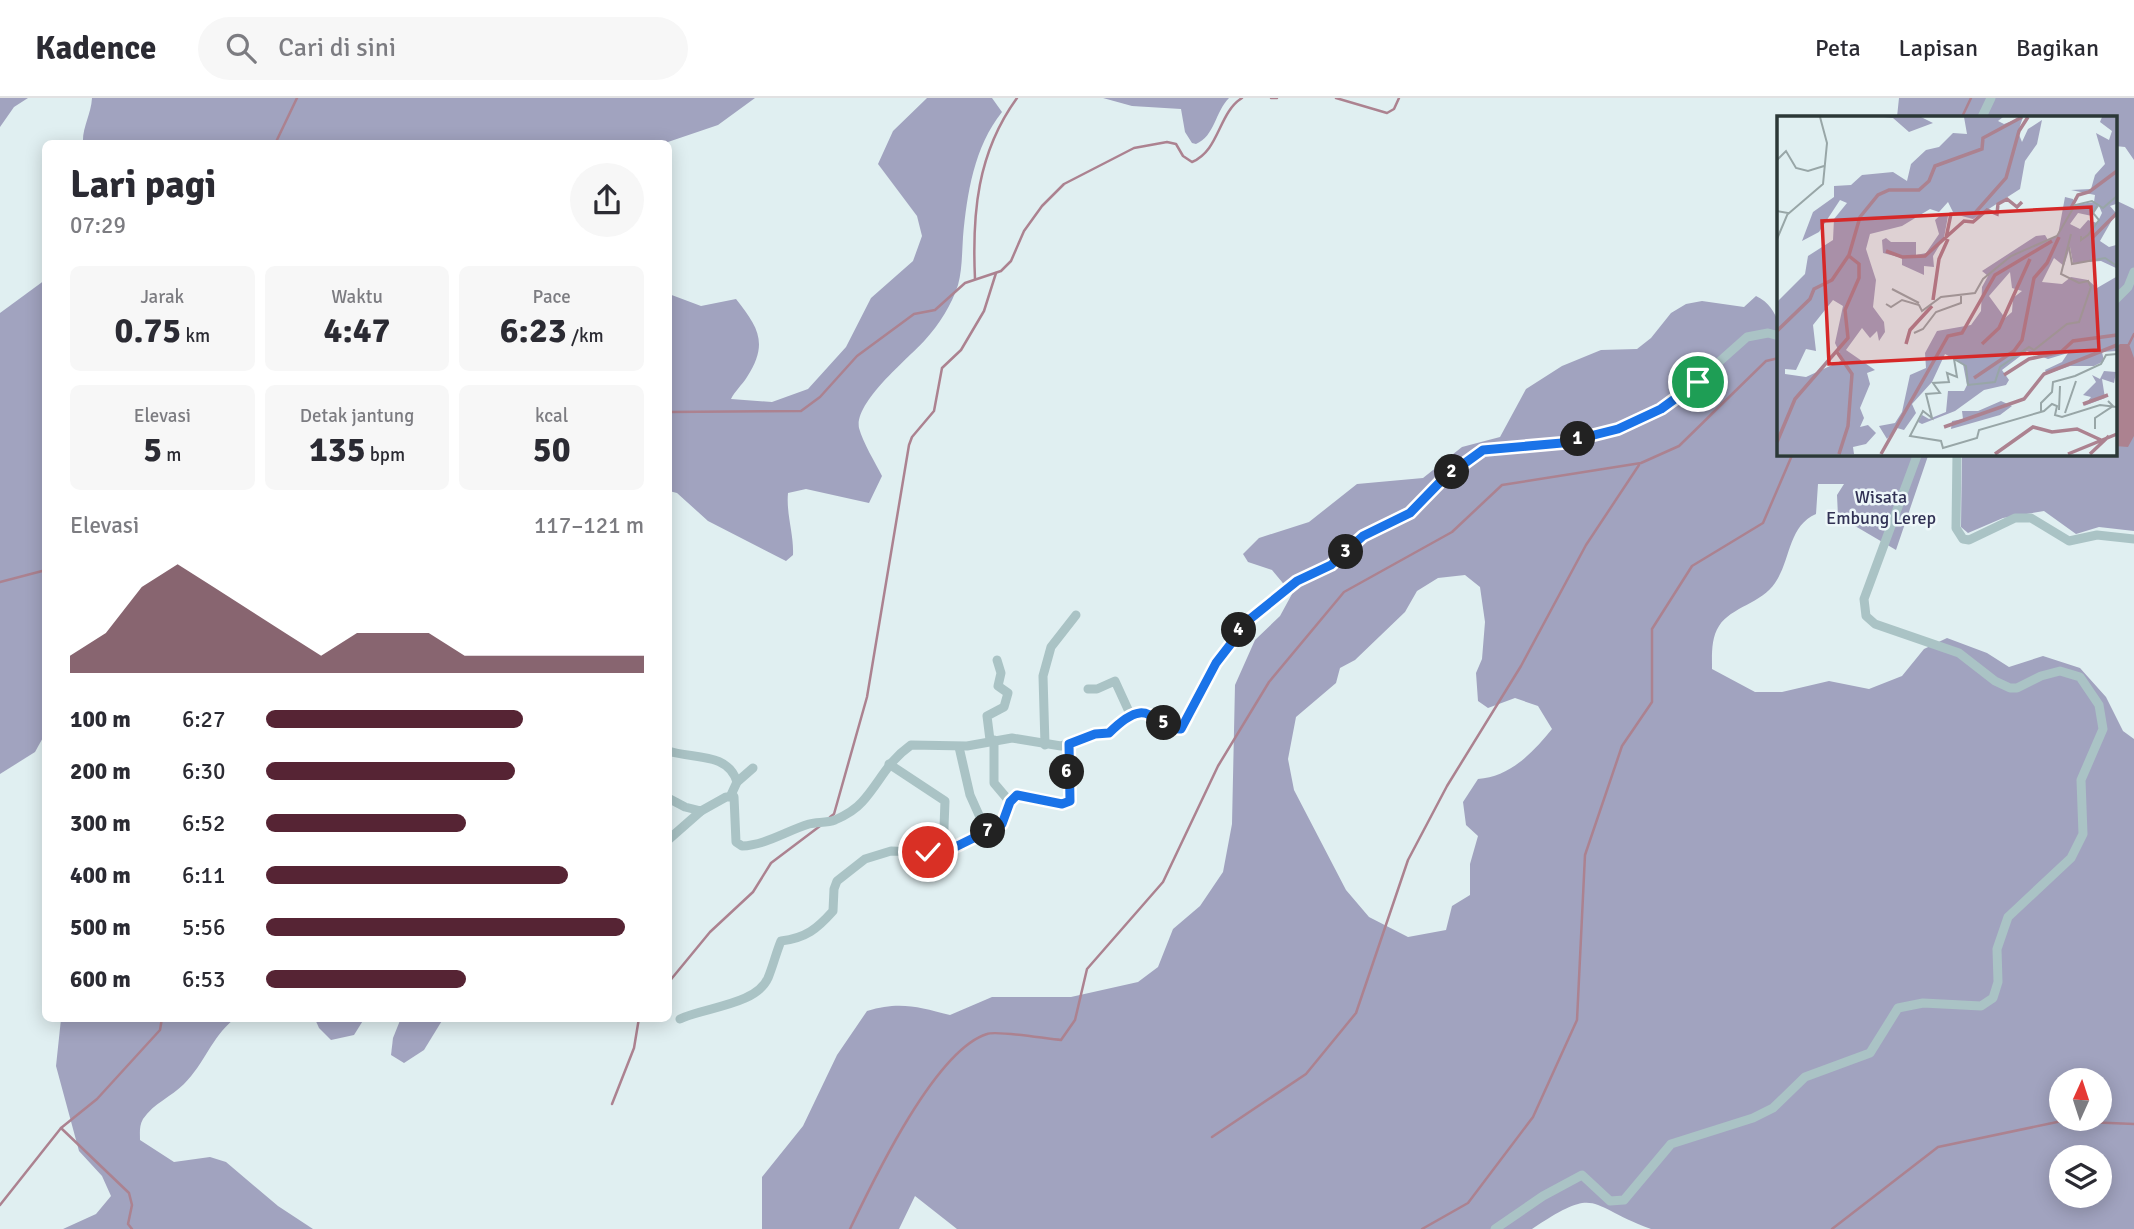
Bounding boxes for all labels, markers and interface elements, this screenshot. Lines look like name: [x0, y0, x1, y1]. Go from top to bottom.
search box: [198, 17, 688, 80]
text: Kadence: [35, 28, 156, 69]
icon: search: [222, 29, 260, 67]
text: Cari di sini: [278, 32, 396, 64]
text: Peta: [1815, 33, 1861, 63]
text: Lapisan: [1899, 33, 1978, 63]
text: Bagikan: [2016, 33, 2099, 63]
inset map: [1777, 116, 2116, 455]
text: Lari pagi: [70, 161, 216, 208]
button: share: [570, 163, 644, 237]
text: 07:29: [70, 211, 126, 240]
text: Jarak: [140, 285, 184, 309]
text: Waktu: [331, 285, 383, 309]
text: Pace: [533, 285, 571, 309]
text: 0.75: [115, 309, 181, 352]
text: 4:47: [323, 309, 391, 352]
text: 6:23: [500, 309, 567, 352]
text: km: [181, 324, 210, 348]
text: /km: [567, 324, 604, 348]
pin: [1668, 352, 1728, 412]
icon: arrive: [1679, 363, 1717, 401]
text: Elevasi: [134, 404, 191, 428]
text: Detak jantung: [300, 404, 414, 428]
text: kcal: [535, 404, 568, 428]
pin: 1: [1560, 422, 1596, 456]
text: 1: [1572, 426, 1583, 450]
text: 5: [143, 428, 162, 471]
text: 135: [309, 428, 366, 471]
text: 50: [533, 428, 571, 471]
text: m: [162, 443, 181, 467]
text: bpm: [366, 443, 405, 467]
pin: 2: [1434, 454, 1470, 490]
text: 2: [1446, 459, 1457, 483]
park label: Wisata Embung Lerep: [1826, 486, 1936, 529]
text: Elevasi: [70, 511, 139, 540]
text: 117–121 m: [534, 511, 644, 540]
pin: 3: [1328, 534, 1364, 570]
text: 3: [1340, 539, 1351, 563]
pin: 4: [1222, 612, 1256, 648]
text: 4: [1233, 617, 1244, 641]
text: 100 m: [70, 705, 131, 734]
text: 6:27: [182, 705, 225, 734]
pin: 5: [1146, 706, 1182, 740]
text: 5: [1158, 710, 1169, 734]
pin: 6: [1050, 754, 1084, 790]
text: 200 m: [70, 757, 131, 786]
text: 6:30: [182, 757, 225, 786]
text: 6: [1061, 759, 1072, 783]
text: 300 m: [70, 809, 131, 838]
text: 6:52: [182, 809, 225, 838]
pin: 7: [970, 814, 1006, 848]
text: 7: [982, 818, 993, 842]
pin: [898, 822, 958, 882]
icon: check: [909, 833, 947, 871]
text: 400 m: [70, 861, 131, 890]
text: 6:11: [182, 861, 225, 890]
text: 500 m: [70, 913, 131, 942]
text: 5:56: [182, 913, 225, 942]
text: 600 m: [70, 965, 131, 994]
text: 6:53: [182, 965, 225, 994]
north arrow: [2049, 1068, 2112, 1130]
map controls: [2049, 1068, 2112, 1208]
button: layers: [2049, 1145, 2112, 1208]

